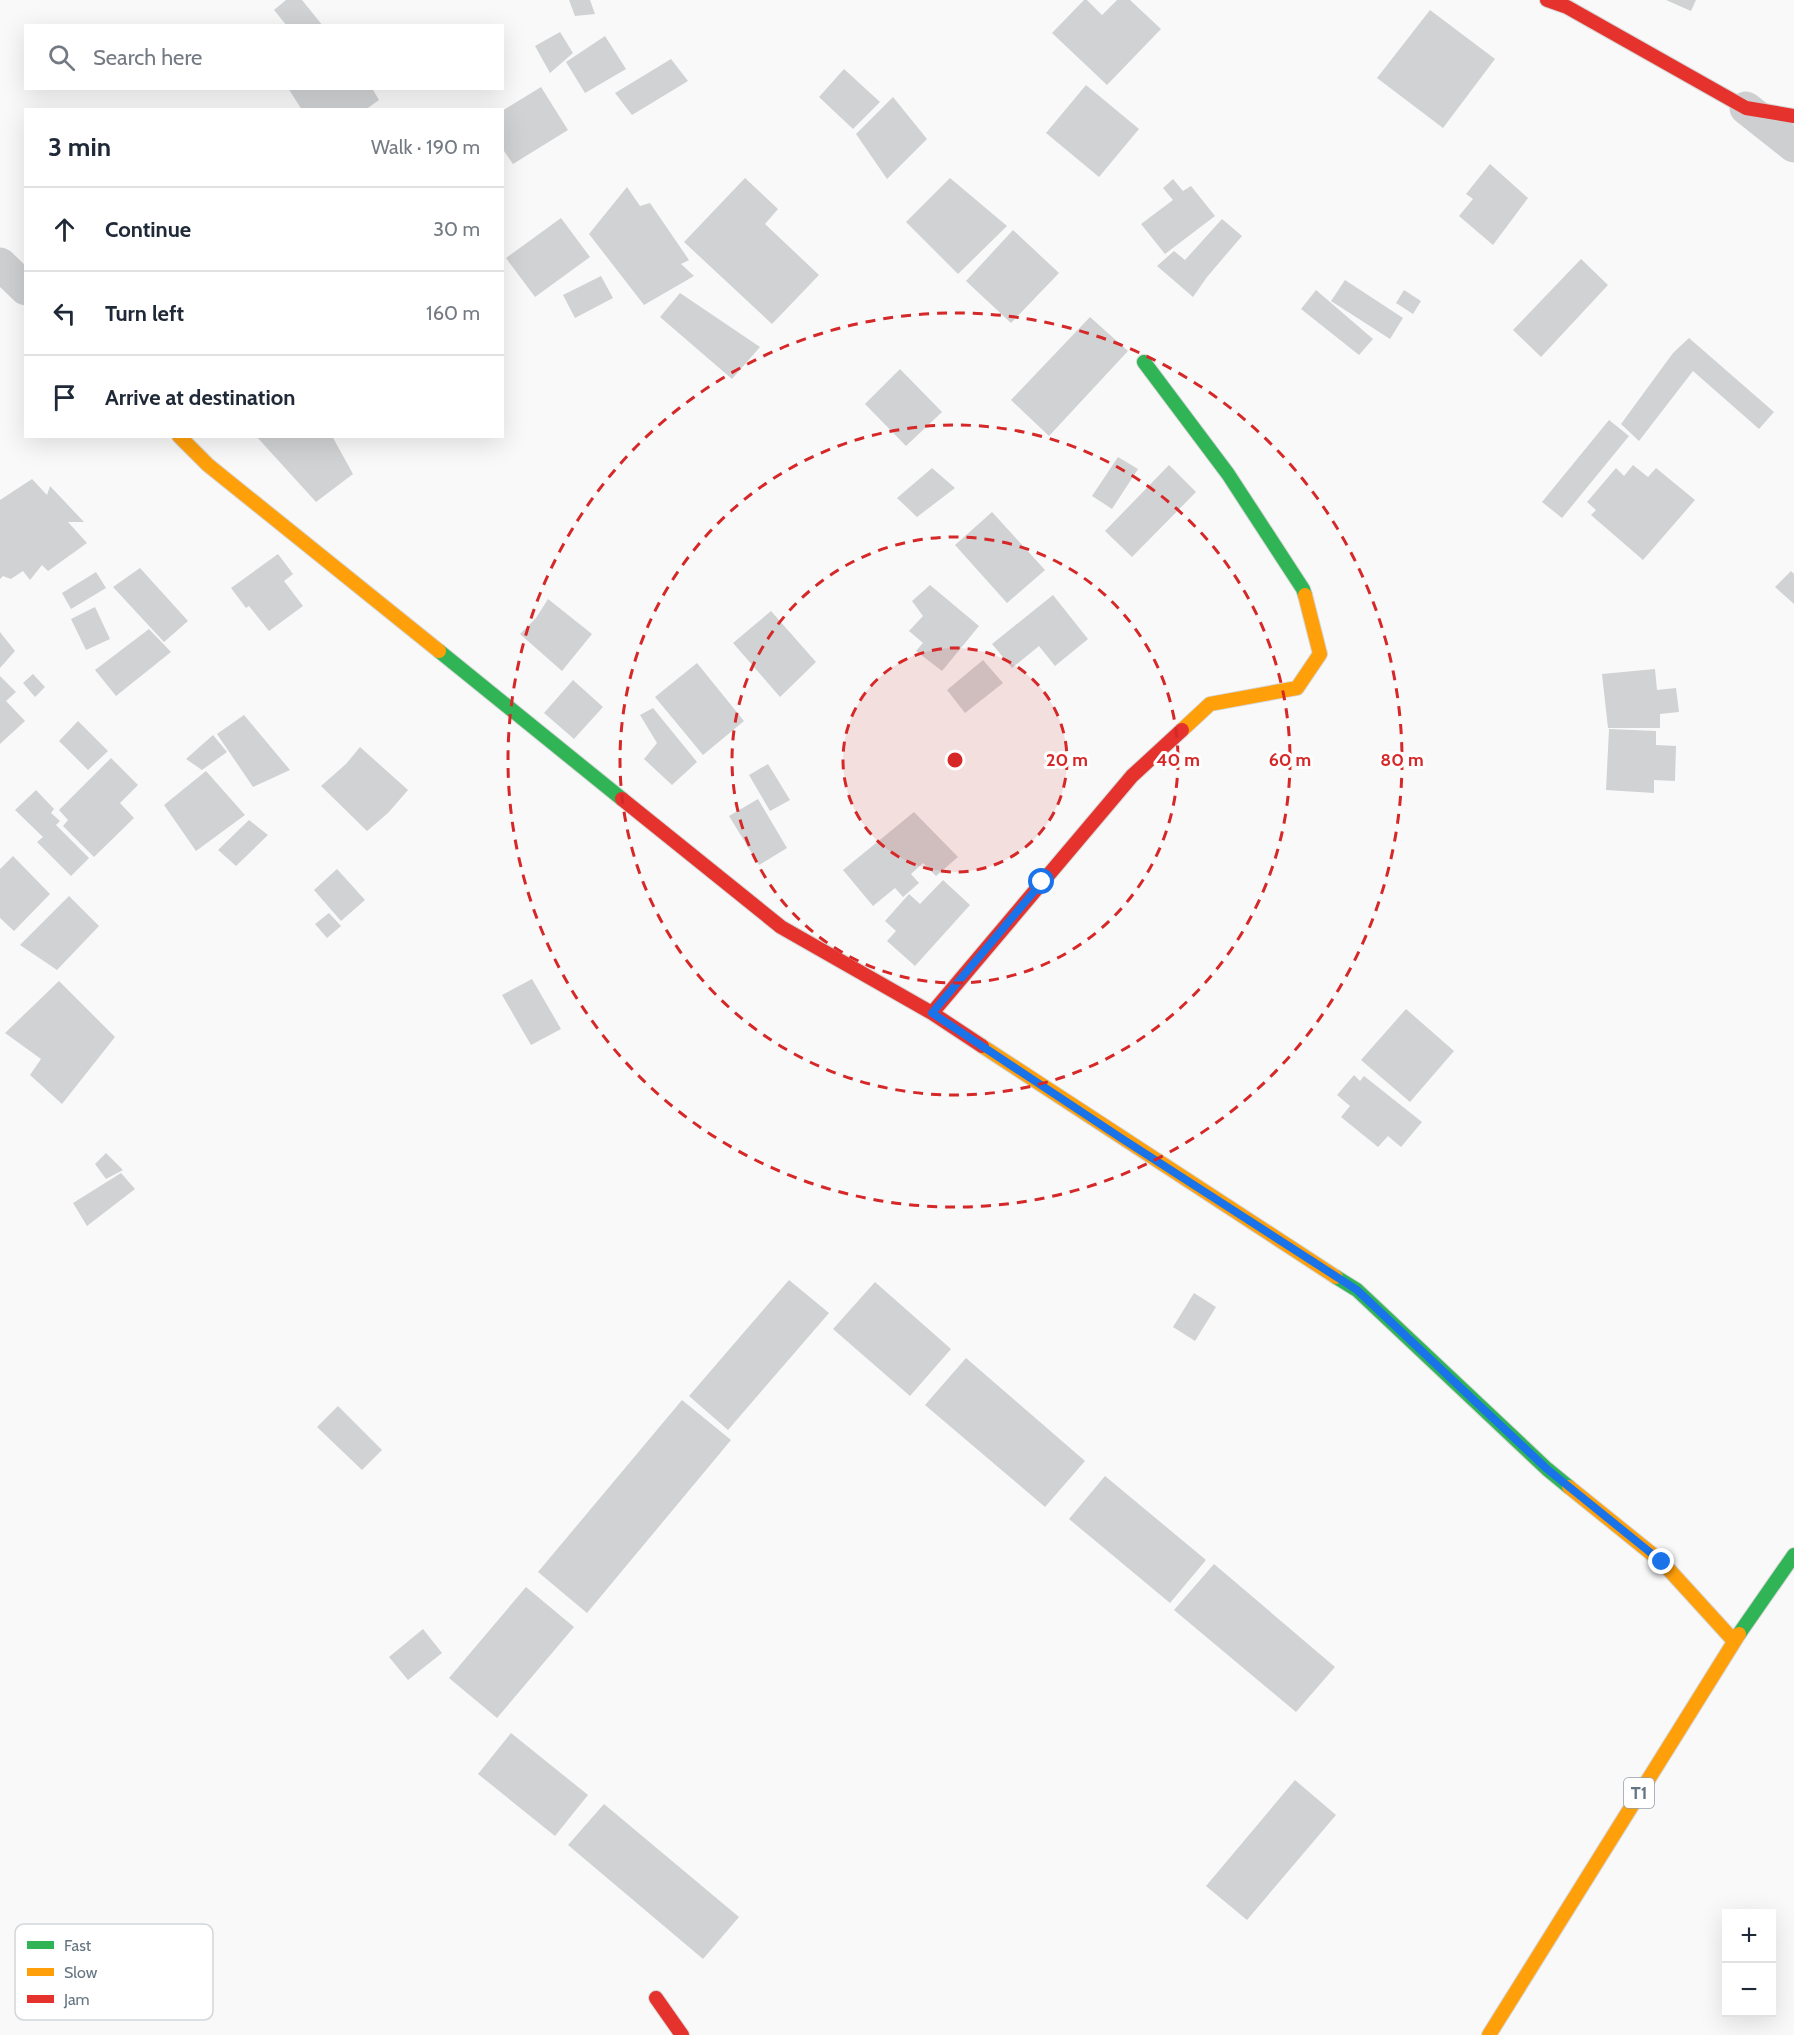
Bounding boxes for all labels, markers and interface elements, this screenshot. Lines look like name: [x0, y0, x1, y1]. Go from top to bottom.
search box: [24, 24, 504, 90]
icon: search: [45, 41, 78, 74]
text: Search here: [93, 44, 202, 71]
text: 3 min: [48, 131, 111, 163]
text: Walk · 190 m: [371, 135, 480, 159]
icon: ahead: [48, 213, 81, 246]
text: Continue: [105, 216, 191, 243]
text: 30 m: [433, 217, 480, 241]
icon: left: [48, 297, 81, 330]
text: Turn left: [105, 300, 184, 327]
text: 160 m: [426, 301, 480, 325]
icon: arrive: [48, 381, 81, 414]
text: Arrive at destination: [105, 384, 295, 411]
text: 20 m: [1046, 749, 1088, 771]
text: 40 m: [1156, 749, 1200, 771]
text: 60 m: [1269, 749, 1311, 771]
text: 80 m: [1380, 749, 1424, 771]
centre of rings: [945, 750, 965, 770]
route start: [1028, 868, 1054, 894]
route end: [1648, 1548, 1674, 1574]
road number: T1: [1624, 1778, 1654, 1808]
map controls: [1722, 1909, 1776, 2017]
button: +: [1722, 1909, 1776, 1963]
legend: [15, 1924, 213, 2020]
text: Fast: [64, 1936, 92, 1955]
text: Slow: [64, 1963, 98, 1982]
button: −: [1722, 1963, 1776, 2017]
text: Jam: [63, 1990, 90, 2009]

